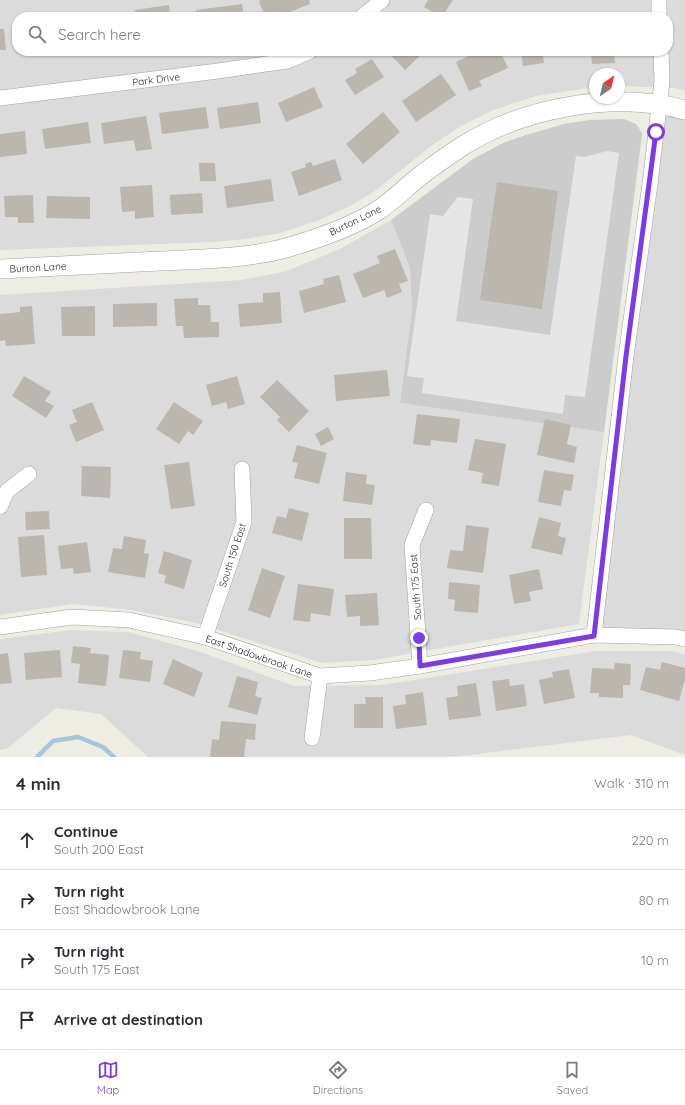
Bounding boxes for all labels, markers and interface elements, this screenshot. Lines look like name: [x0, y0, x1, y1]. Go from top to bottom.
search box: [12, 12, 673, 56]
icon: search: [26, 23, 48, 45]
text: Search here: [58, 25, 141, 44]
north arrow: [589, 68, 625, 104]
street label: Park Drive: [131, 70, 181, 89]
route start: [647, 123, 665, 141]
street label: Burton Lane: [327, 202, 384, 239]
street label: Burton Lane: [9, 260, 67, 275]
street label: South 150 East: [216, 521, 249, 589]
street label: South 175 East: [407, 553, 424, 620]
route end: [410, 629, 428, 647]
street label: East Shadowbrook Lane: [204, 632, 314, 681]
text: 4 min: [16, 773, 61, 794]
text: Walk · 310 m: [594, 775, 669, 791]
text: Continue: [54, 822, 118, 841]
icon: ahead: [16, 829, 38, 851]
text: 220 m: [631, 832, 669, 848]
text: South 200 East: [54, 841, 144, 857]
text: Turn right: [54, 882, 125, 901]
icon: right: [16, 889, 38, 911]
text: 80 m: [639, 892, 669, 908]
text: East Shadowbrook Lane: [54, 901, 200, 917]
text: Turn right: [54, 942, 125, 961]
icon: right: [16, 949, 38, 971]
text: 10 m: [641, 952, 669, 968]
text: South 175 East: [54, 961, 140, 977]
icon: arrive: [16, 1009, 38, 1031]
text: Arrive at destination: [54, 1010, 203, 1029]
tab: Map: [97, 1059, 119, 1097]
tab: Directions: [313, 1059, 363, 1097]
tab: Saved: [557, 1059, 588, 1097]

